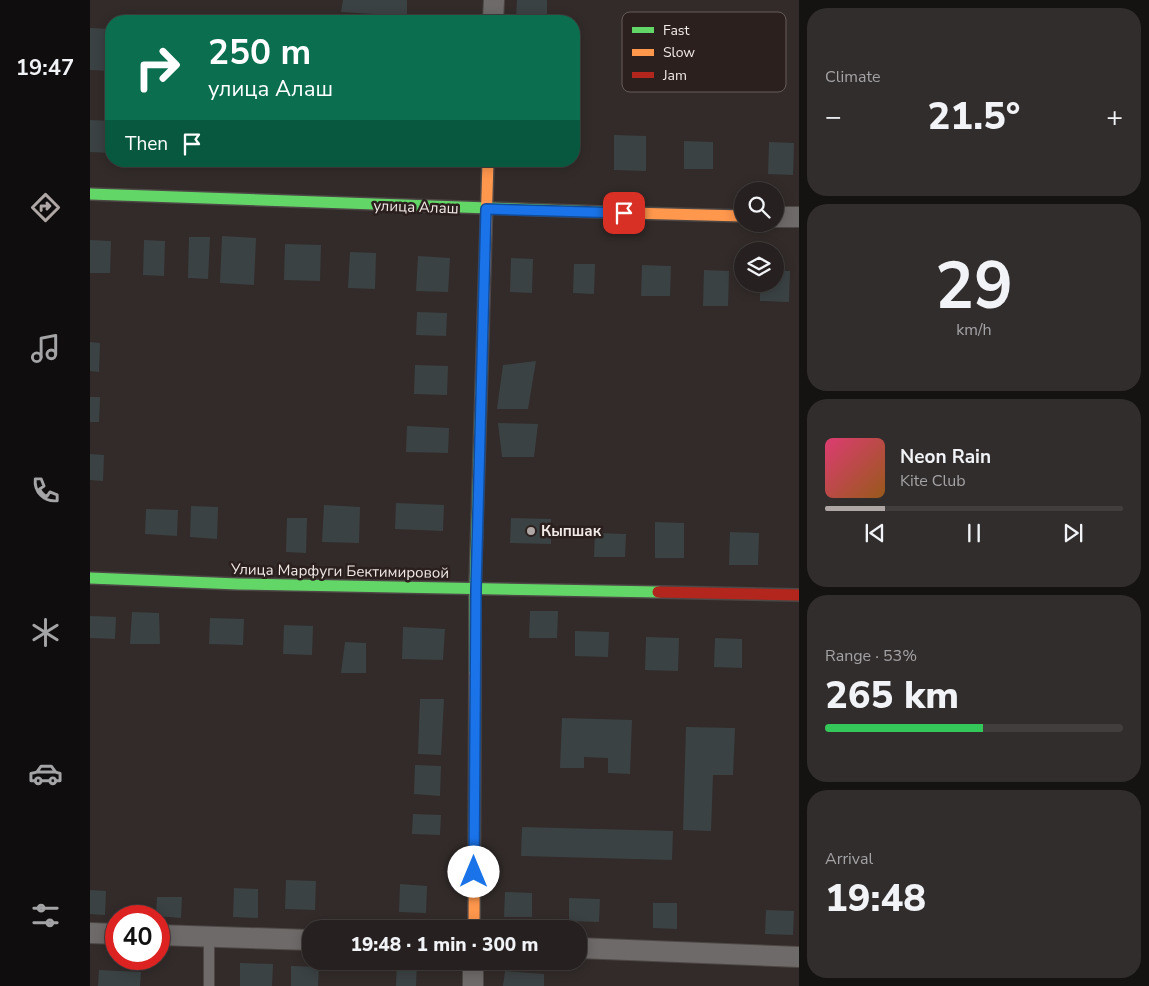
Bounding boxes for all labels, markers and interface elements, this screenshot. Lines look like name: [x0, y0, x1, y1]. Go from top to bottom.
legend: [622, 12, 786, 92]
text: Fast: [663, 21, 689, 40]
text: 250 m: [208, 29, 311, 76]
icon: right: [125, 35, 190, 100]
text: Slow: [663, 43, 695, 62]
text: 19:47: [16, 53, 74, 83]
text: Jam: [662, 66, 687, 85]
text: Climate: [825, 66, 880, 88]
text: улица Алаш: [208, 74, 333, 104]
text: 21.5°: [928, 91, 1020, 142]
text: −: [825, 98, 842, 136]
text: +: [1106, 98, 1123, 136]
icon: arrive: [178, 130, 206, 158]
text: Then: [125, 131, 168, 157]
map controls: [734, 182, 784, 292]
button: search: [734, 182, 784, 232]
icon: directions: [28, 190, 63, 225]
pin: [603, 192, 645, 234]
street label: улица Алаш: [373, 196, 459, 218]
icon: arrive: [610, 199, 638, 227]
button: layers: [734, 242, 784, 292]
text: 29: [935, 242, 1013, 331]
text: km/h: [956, 319, 992, 341]
icon: music: [28, 331, 63, 366]
text: Neon Rain: [900, 444, 991, 470]
text: Kite Club: [900, 470, 966, 492]
icon: phone: [28, 473, 63, 508]
icon: previous: [861, 519, 889, 547]
icon: pause: [960, 519, 988, 547]
icon: next: [1059, 519, 1087, 547]
place label: Кыпшак: [541, 521, 602, 541]
marker: Кыпшак: [525, 525, 537, 537]
street label: Улица Марфуги Бектимировой: [230, 559, 449, 583]
icon: climate: [28, 615, 63, 650]
text: Range · 53%: [825, 645, 917, 667]
text: 265 km: [825, 670, 959, 721]
icon: car: [28, 756, 63, 791]
position arrow: [447, 845, 499, 897]
text: Arrival: [825, 848, 873, 870]
text: 19:48: [825, 873, 926, 924]
icon: filters: [28, 898, 63, 933]
speed limit sign: 40: [105, 905, 170, 970]
text: 19:48 · 1 min · 300 m: [351, 932, 538, 958]

